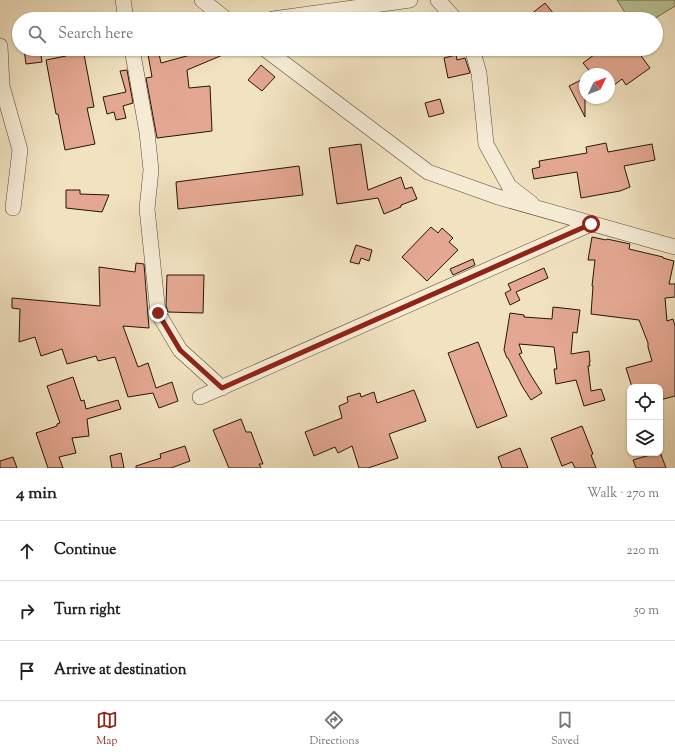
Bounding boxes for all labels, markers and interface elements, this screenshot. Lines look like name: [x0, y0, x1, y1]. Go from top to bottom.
search box: [12, 12, 663, 56]
icon: search: [26, 23, 48, 45]
text: Search here: [58, 24, 133, 45]
north arrow: [579, 68, 615, 104]
route start: [582, 215, 600, 233]
route end: [149, 304, 167, 322]
map controls: [627, 384, 663, 456]
button: locate: [627, 384, 663, 420]
button: layers: [627, 420, 663, 456]
text: 4 min: [16, 482, 57, 506]
text: Walk · 270 m: [587, 485, 659, 503]
icon: ahead: [16, 540, 38, 562]
text: Continue: [54, 540, 116, 561]
text: 220 m: [626, 542, 659, 560]
icon: right: [16, 600, 38, 622]
text: Turn right: [54, 600, 120, 621]
text: 50 m: [634, 602, 659, 620]
icon: arrive: [16, 660, 38, 682]
text: Arrive at destination: [54, 660, 187, 681]
tab: Map: [96, 709, 118, 749]
tab: Directions: [310, 709, 359, 749]
tab: Saved: [551, 709, 579, 749]

